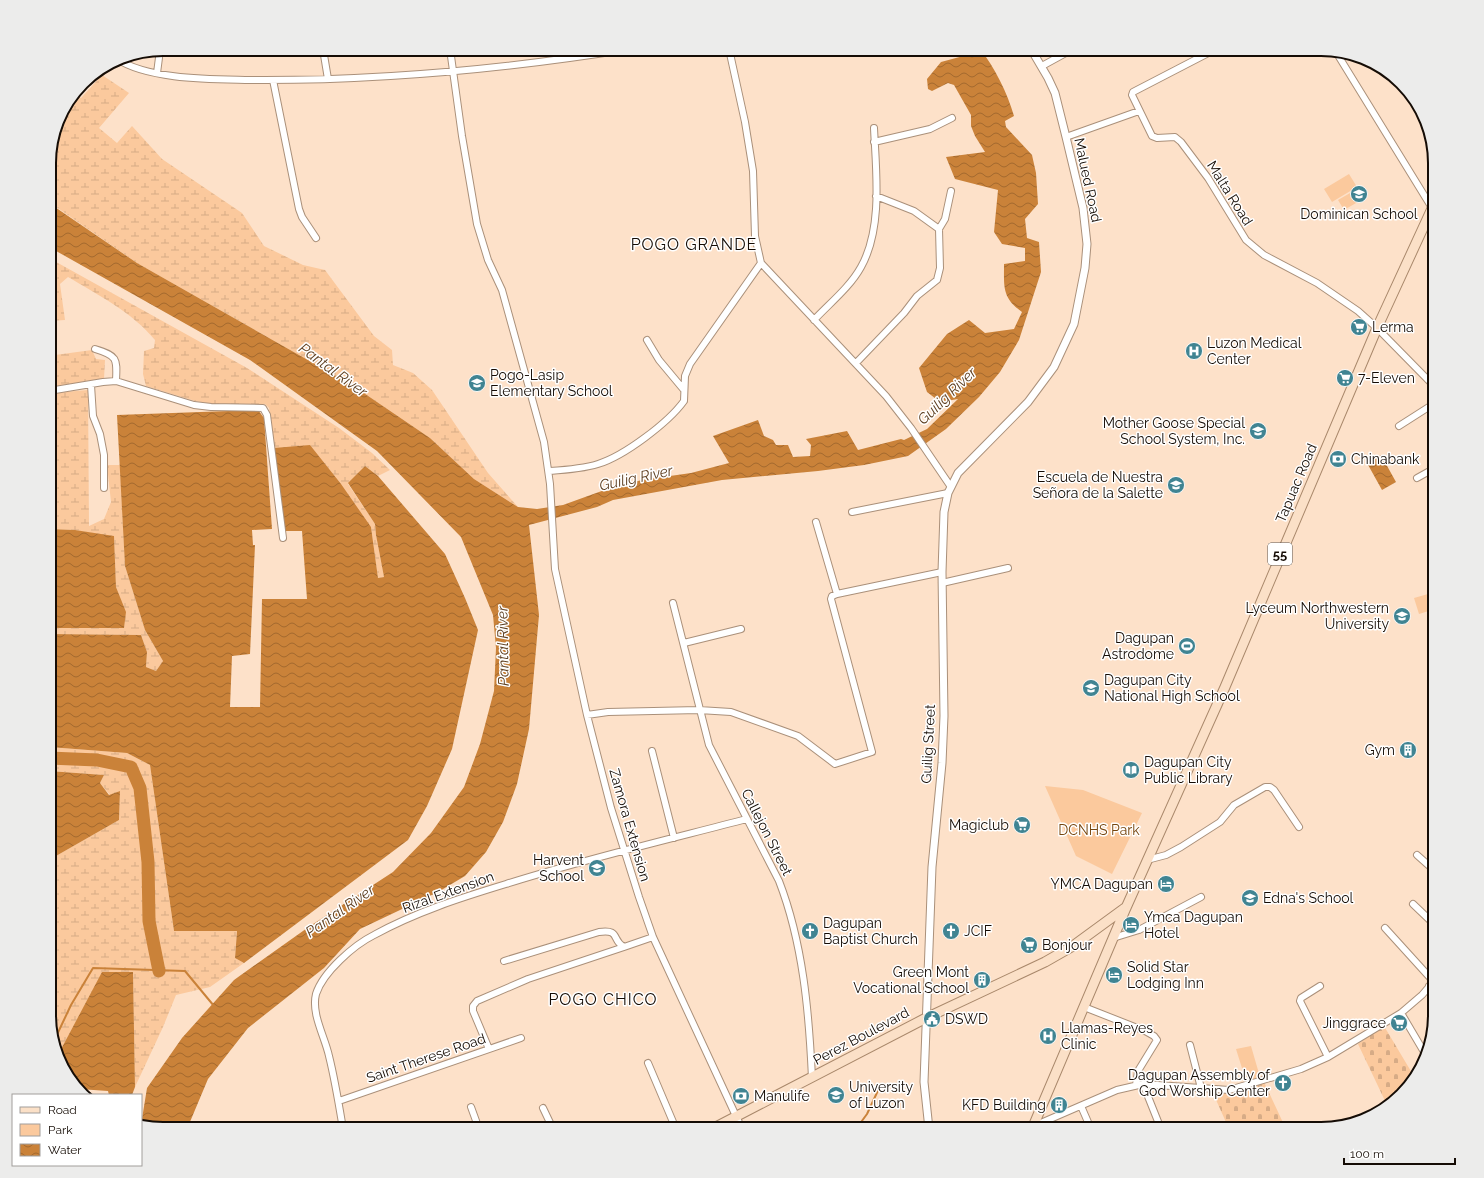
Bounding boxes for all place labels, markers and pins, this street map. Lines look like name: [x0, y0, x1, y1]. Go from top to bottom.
school or university icon: Dominican School: [1349, 184, 1369, 204]
place label: Dominican School: [1300, 206, 1418, 222]
supermarket icon: Lerma: [1349, 317, 1369, 337]
place label: Lerma: [1372, 319, 1414, 335]
place label: Luzon Medical Center: [1207, 335, 1302, 367]
hospital icon: Luzon Medical Center: [1184, 341, 1204, 361]
place label: Pogo-Lasip Elementary School: [490, 367, 613, 399]
supermarket icon: 7-Eleven: [1335, 368, 1355, 388]
place label: 7-Eleven: [1358, 370, 1415, 386]
school or university icon: Pogo-Lasip Elementary School: [467, 373, 487, 393]
place label: Mother Goose Special School System, Inc.: [1103, 415, 1245, 447]
school or university icon: Mother Goose Special School System, Inc.: [1248, 421, 1268, 441]
bank icon: Chinabank: [1328, 449, 1348, 469]
place label: Chinabank: [1351, 451, 1420, 467]
place label: Escuela de Nuestra Señora de la Salette: [1033, 469, 1163, 501]
school or university icon: Escuela de Nuestra Señora de la Salette: [1166, 475, 1186, 495]
place label: Lyceum Northwestern University: [1245, 600, 1389, 632]
school or university icon: Lyceum Northwestern University: [1392, 606, 1412, 626]
place label: Dagupan Astrodome: [1102, 630, 1174, 662]
sports icon: Dagupan Astrodome: [1177, 636, 1197, 656]
place label: Dagupan City National High School: [1104, 672, 1240, 704]
school or university icon: Dagupan City National High School: [1081, 678, 1101, 698]
building icon: Gym: [1398, 740, 1418, 760]
place label: Gym: [1365, 742, 1395, 758]
place label: Dagupan City Public Library: [1144, 754, 1233, 786]
library icon: Dagupan City Public Library: [1121, 760, 1141, 780]
supermarket icon: Magiclub: [1012, 815, 1032, 835]
place label: Magiclub: [949, 817, 1009, 833]
place label: Harvent School: [533, 852, 584, 884]
school or university icon: Harvent School: [587, 858, 607, 878]
hotel icon: YMCA Dagupan: [1156, 874, 1176, 894]
place label: YMCA Dagupan: [1051, 876, 1153, 892]
school or university icon: Edna's School: [1240, 888, 1260, 908]
place label: Edna's School: [1263, 890, 1354, 906]
place label: Ymca Dagupan Hotel: [1144, 909, 1243, 941]
place label: Dagupan Baptist Church: [823, 915, 918, 947]
hotel icon: Ymca Dagupan Hotel: [1121, 915, 1141, 935]
church icon: Dagupan Baptist Church: [800, 921, 820, 941]
church icon: JCIF: [941, 921, 961, 941]
place label: JCIF: [964, 923, 992, 939]
supermarket icon: Bonjour: [1019, 935, 1039, 955]
place label: Bonjour: [1042, 937, 1093, 953]
place label: Solid Star Lodging Inn: [1127, 959, 1204, 991]
place label: Green Mont Vocational School: [853, 964, 969, 996]
hotel icon: Solid Star Lodging Inn: [1104, 965, 1124, 985]
building icon: Green Mont Vocational School: [972, 970, 992, 990]
public building icon: DSWD: [922, 1009, 942, 1029]
place label: DSWD: [945, 1011, 988, 1027]
supermarket icon: Jinggrace: [1389, 1013, 1409, 1033]
place label: Jinggrace: [1322, 1015, 1386, 1031]
place label: Llamas-Reyes Clinic: [1061, 1020, 1153, 1052]
hospital icon: Llamas-Reyes Clinic: [1038, 1026, 1058, 1046]
place label: Dagupan Assembly of God Worship Center: [1128, 1067, 1271, 1099]
church icon: Dagupan Assembly of God Worship Center: [1273, 1073, 1293, 1093]
place label: University of Luzon: [849, 1079, 914, 1111]
school or university icon: University of Luzon: [826, 1085, 846, 1105]
bank icon: Manulife: [731, 1086, 751, 1106]
place label: Manulife: [754, 1088, 810, 1104]
building icon: KFD Building: [1049, 1095, 1069, 1115]
place label: KFD Building: [962, 1097, 1046, 1113]

